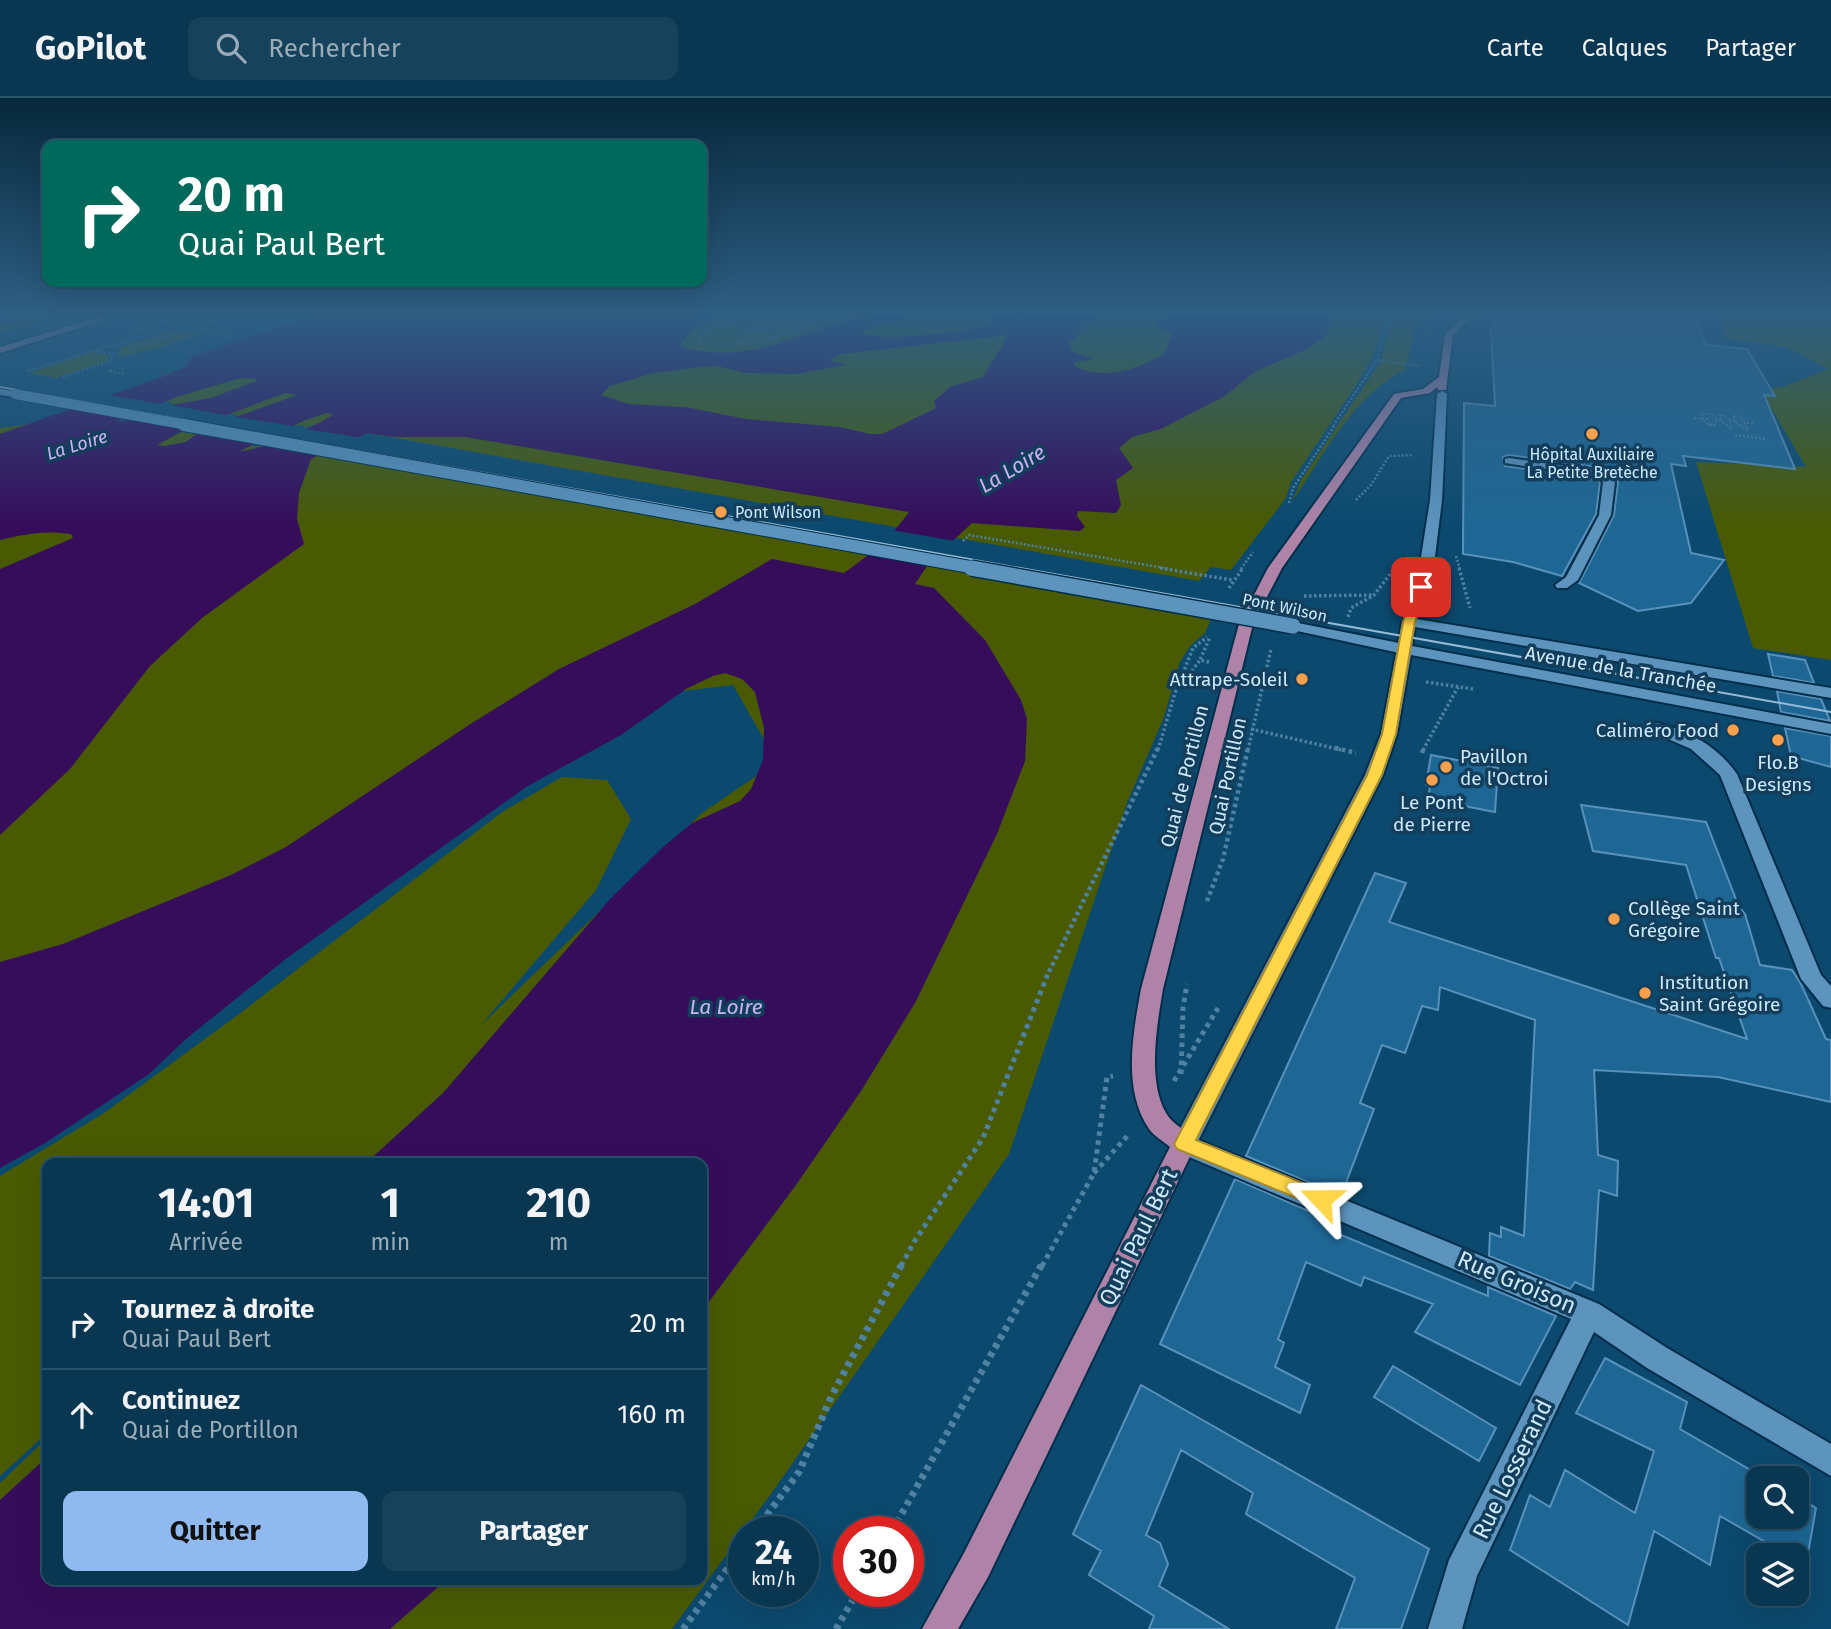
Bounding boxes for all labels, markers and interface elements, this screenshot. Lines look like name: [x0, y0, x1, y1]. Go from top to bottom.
search box: [188, 17, 678, 80]
text: GoPilot: [35, 28, 146, 68]
icon: search: [212, 29, 250, 67]
text: Rechercher: [268, 33, 401, 64]
text: Carte: [1487, 34, 1544, 62]
text: Calques: [1582, 34, 1667, 62]
text: Partager: [1705, 34, 1796, 62]
text: 20 m: [178, 165, 285, 224]
icon: right: [63, 168, 154, 259]
text: Quai Paul Bert: [178, 225, 385, 263]
water label: La Loire: [44, 425, 110, 465]
marker: Hôpital Auxiliaire La Petite Bretèche: [1584, 426, 1600, 442]
water label: La Loire: [974, 439, 1050, 499]
place label: Hôpital Auxiliaire La Petite Bretèche: [1526, 445, 1658, 482]
place label: Pont Wilson: [735, 503, 821, 522]
marker: Pont Wilson: [713, 504, 729, 520]
pin: [1391, 557, 1451, 617]
icon: arrive: [1402, 568, 1440, 606]
street label: Pont Wilson: [1241, 589, 1329, 626]
street label: Avenue de la Tranchée: [1523, 641, 1718, 698]
place label: Attrape-Soleil: [1170, 668, 1288, 691]
marker: Attrape-Soleil: [1294, 671, 1310, 687]
street label: Quai de Portillon: [1156, 702, 1213, 850]
street label: Quai Portillon: [1204, 715, 1251, 837]
place label: Caliméro Food: [1596, 719, 1719, 742]
marker: Caliméro Food: [1725, 722, 1741, 738]
marker: Flo.B Designs: [1770, 732, 1786, 748]
place label: Pavillon de l'Octroi: [1460, 745, 1549, 790]
place label: Flo.B Designs: [1745, 751, 1811, 796]
marker: Pavillon de l'Octroi: [1438, 759, 1454, 775]
marker: Le Pont de Pierre: [1424, 772, 1440, 788]
place label: Le Pont de Pierre: [1393, 791, 1471, 836]
place label: Collège Saint Grégoire: [1628, 897, 1740, 942]
marker: Collège Saint Grégoire: [1606, 911, 1622, 927]
place label: Institution Saint Grégoire: [1659, 971, 1780, 1016]
marker: Institution Saint Grégoire: [1637, 985, 1653, 1001]
water label: La Loire: [689, 994, 763, 1020]
position arrow: [1284, 1162, 1358, 1236]
street label: Quai Paul Bert: [1093, 1163, 1184, 1310]
text: 14:01: [158, 1178, 254, 1228]
text: 1: [381, 1178, 400, 1228]
text: 210: [526, 1178, 591, 1228]
text: Arrivée: [169, 1228, 243, 1256]
text: min: [370, 1228, 410, 1256]
text: m: [549, 1228, 568, 1256]
street label: Rue Groison: [1453, 1244, 1581, 1320]
text: Tournez à droite: [122, 1294, 314, 1325]
icon: right: [63, 1305, 101, 1343]
text: 20 m: [629, 1308, 686, 1339]
text: Quai Paul Bert: [122, 1325, 271, 1353]
text: Continuez: [122, 1385, 240, 1416]
street label: Rue Losserand: [1466, 1395, 1558, 1543]
icon: ahead: [63, 1396, 101, 1434]
text: 160 m: [617, 1399, 686, 1430]
text: Quai de Portillon: [122, 1416, 299, 1444]
map controls: [1746, 1466, 1809, 1606]
button: search: [1746, 1466, 1809, 1529]
button: Quitter: [63, 1491, 368, 1571]
button: Partager: [382, 1491, 686, 1571]
speed limit sign: 30: [833, 1516, 924, 1607]
text: 24: [755, 1531, 792, 1573]
button: layers: [1746, 1543, 1809, 1606]
text: km/h: [751, 1568, 796, 1590]

